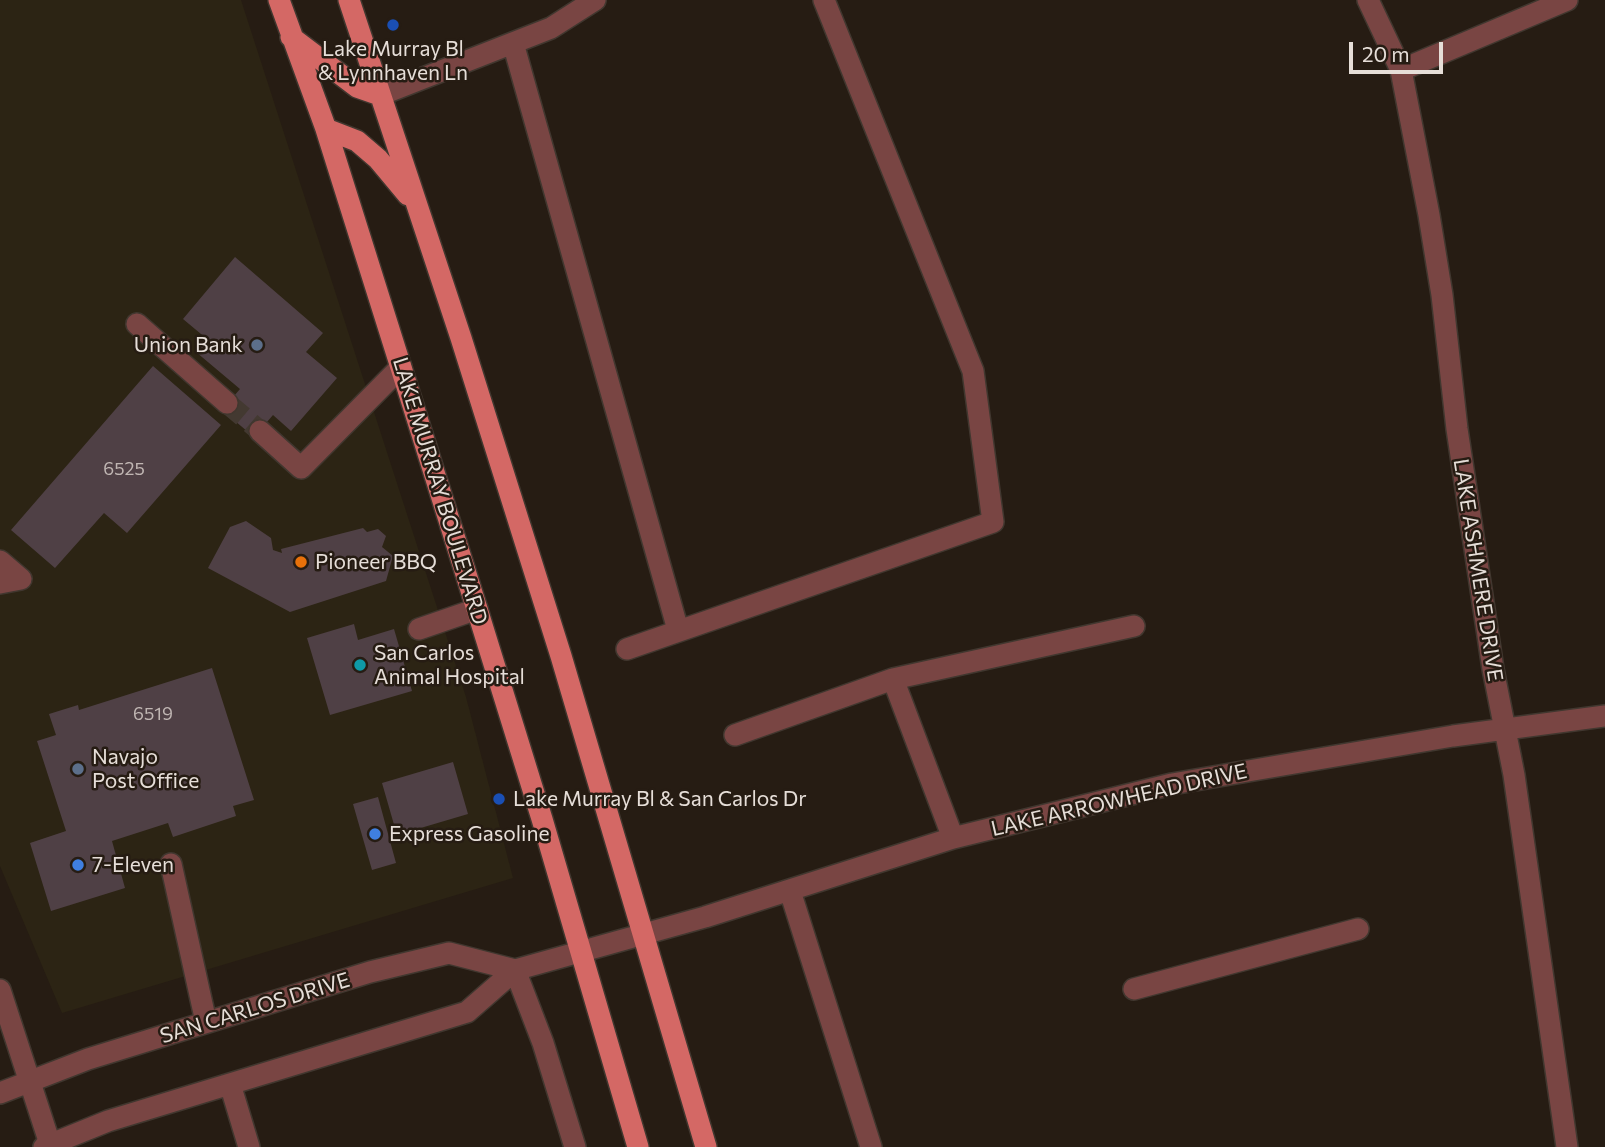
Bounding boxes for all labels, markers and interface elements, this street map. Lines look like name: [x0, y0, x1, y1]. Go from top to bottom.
marker: Lake Murray Bl & Lynnhaven Ln: [385, 17, 401, 33]
scale bar: [1353, 28, 1448, 72]
place label: Lake Murray Bl & Lynnhaven Ln: [318, 36, 468, 86]
text: 20 m: [1362, 41, 1410, 66]
place label: Union Bank: [134, 332, 243, 358]
marker: Union Bank: [249, 337, 265, 353]
street label: LAKE MURRAY BOULEVARD: [387, 354, 493, 628]
street label: LAKE ASHMERE DRIVE: [1448, 457, 1508, 683]
house number: 6525: [103, 458, 145, 480]
place label: Pioneer BBQ: [315, 549, 437, 575]
marker: Pioneer BBQ: [293, 554, 309, 570]
place label: San Carlos Animal Hospital: [374, 640, 525, 690]
marker: San Carlos Animal Hospital: [352, 657, 368, 673]
house number: 6519: [133, 703, 173, 725]
place label: Navajo Post Office: [92, 744, 199, 794]
street label: LAKE ARROWHEAD DRIVE: [989, 758, 1249, 842]
marker: Navajo Post Office: [70, 761, 86, 777]
place label: Lake Murray Bl & San Carlos Dr: [513, 786, 807, 812]
marker: Lake Murray Bl & San Carlos Dr: [491, 791, 507, 807]
place label: Express Gasoline: [389, 821, 550, 847]
marker: Express Gasoline: [367, 826, 383, 842]
place label: 7-Eleven: [92, 852, 174, 878]
marker: 7-Eleven: [70, 857, 86, 873]
street label: SAN CARLOS DRIVE: [157, 967, 353, 1049]

